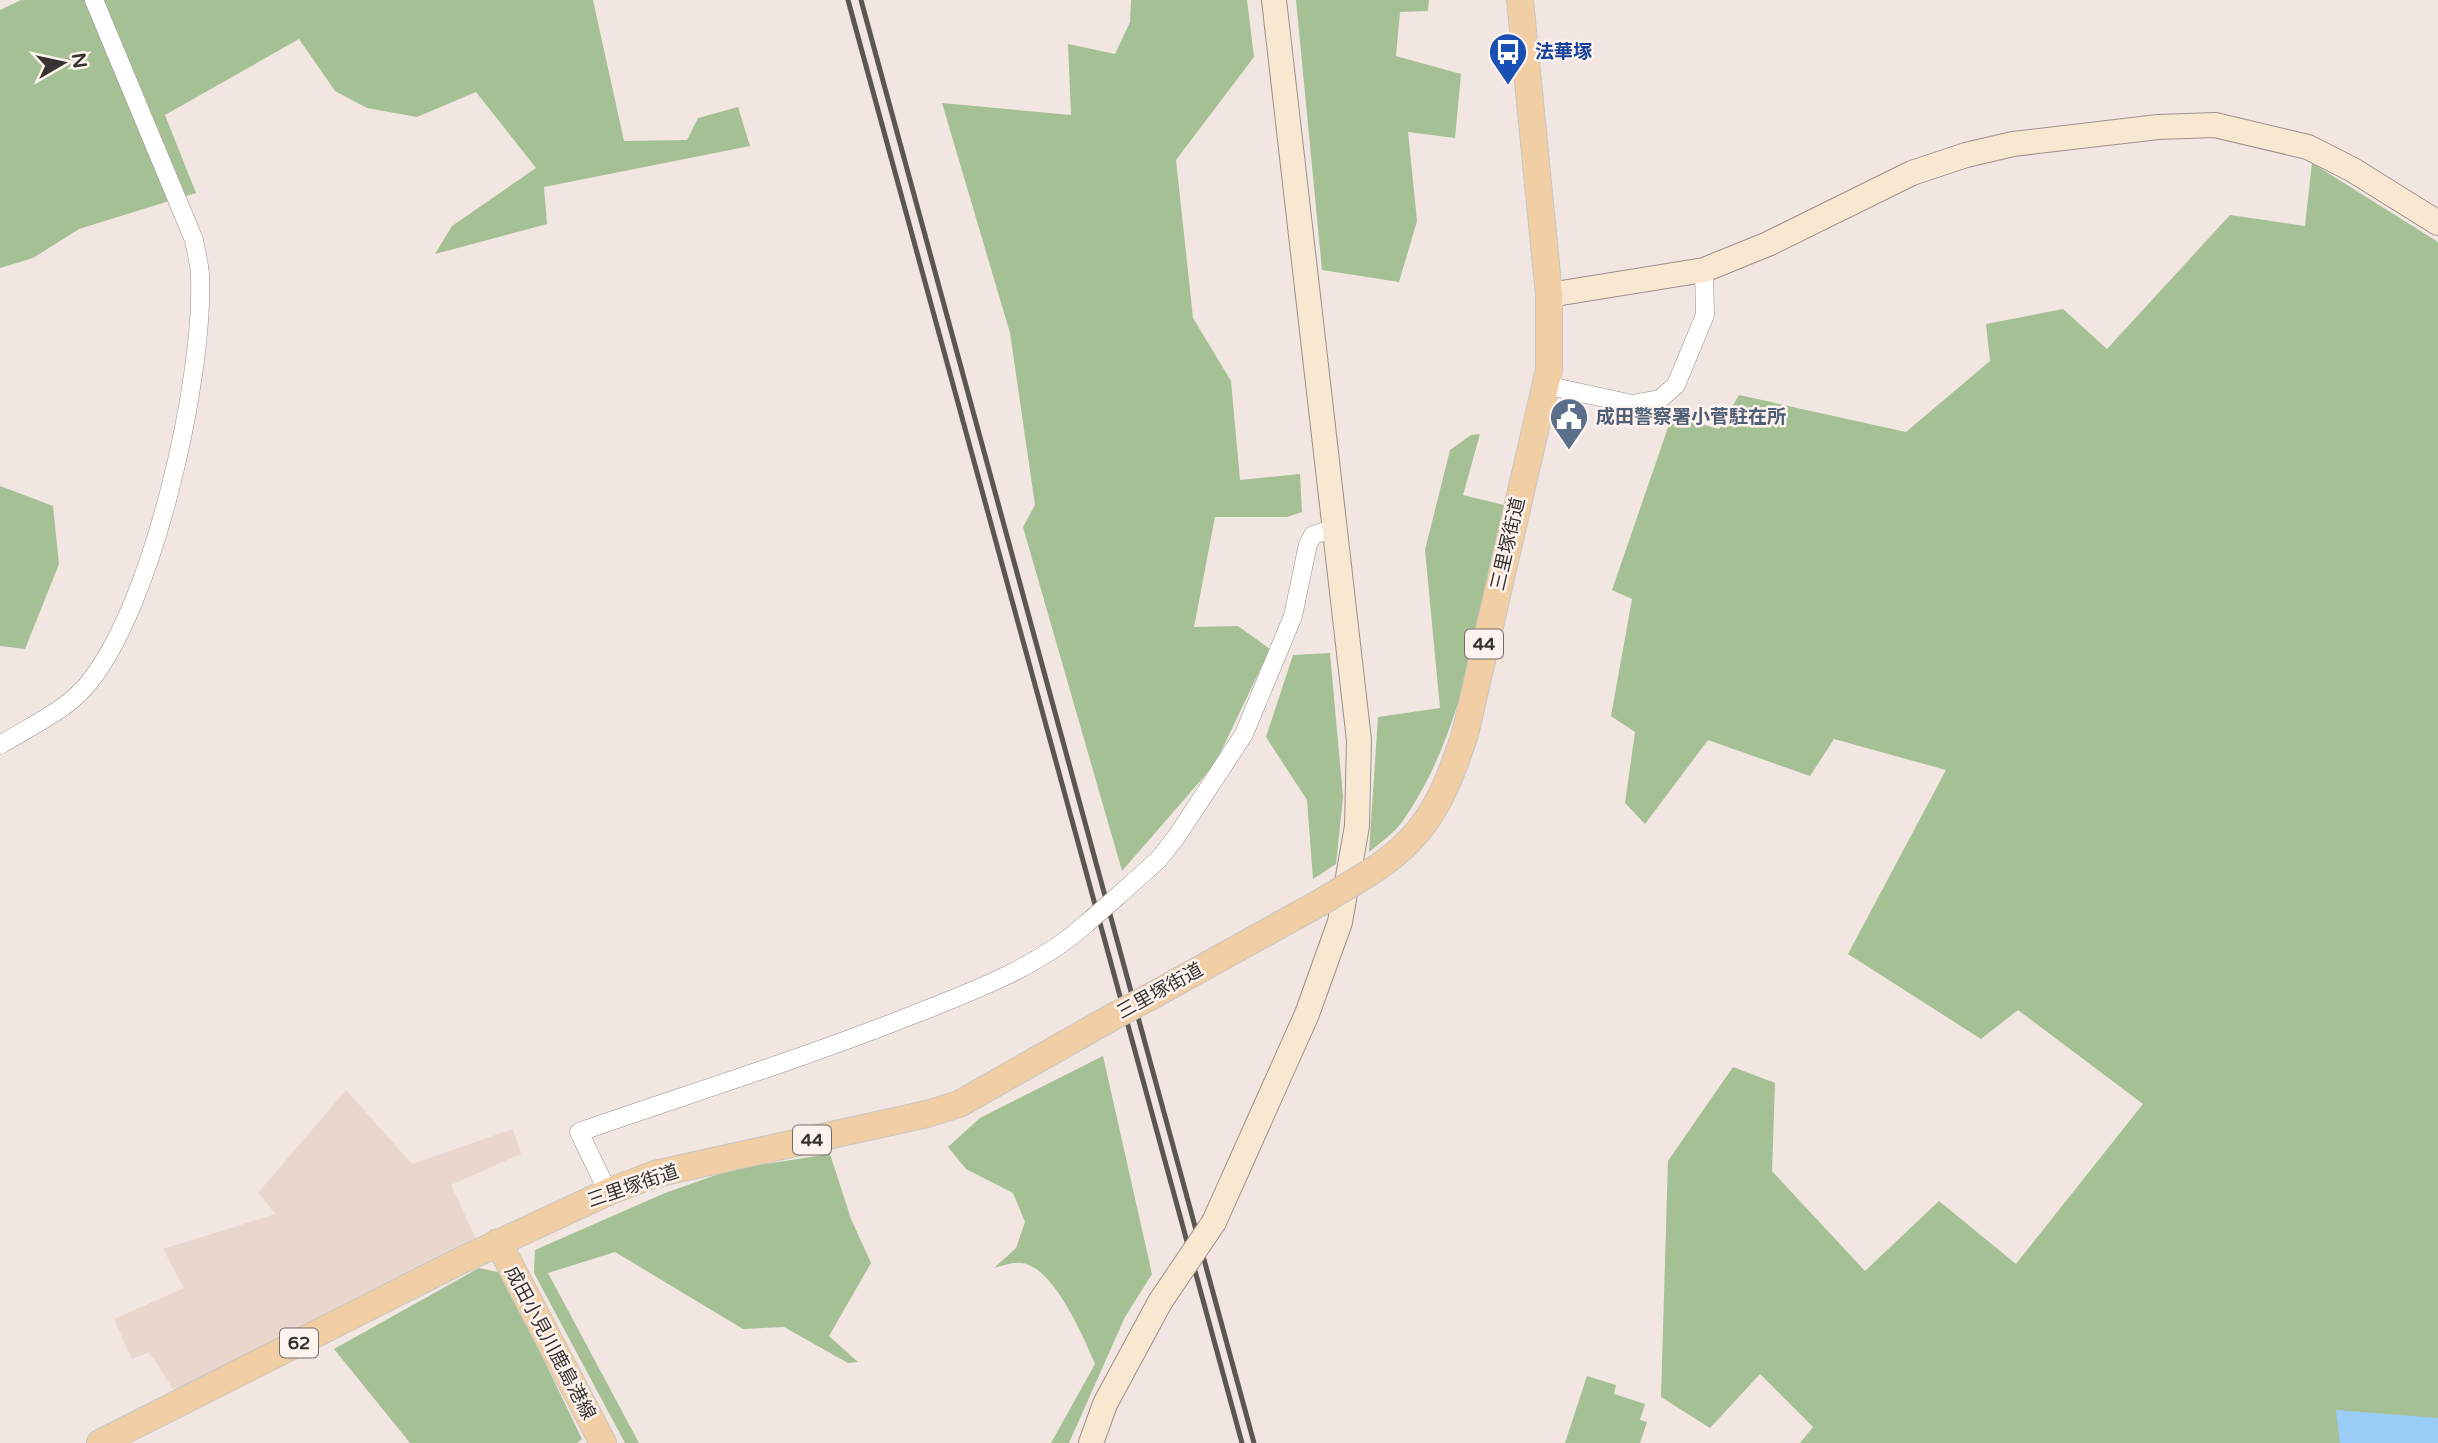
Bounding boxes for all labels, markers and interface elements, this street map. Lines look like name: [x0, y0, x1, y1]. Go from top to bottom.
north arrow: [28, 28, 98, 98]
bus stop icon: 法華塚: [1487, 31, 1529, 86]
place label: 法華塚: [1535, 41, 1592, 63]
text: N: [67, 51, 91, 70]
public building icon: 成田警察署小菅駐在所: [1548, 396, 1590, 451]
place label: 成田警察署小菅駐在所: [1596, 406, 1786, 428]
street label: 三里塚街道: [1487, 495, 1529, 593]
road number: 44: [1465, 630, 1503, 658]
street label: 三里塚街道: [1113, 958, 1207, 1024]
road number: 44: [793, 1126, 831, 1154]
street label: 三里塚街道: [584, 1160, 682, 1212]
street label: 成田小見川鹿島港線: [500, 1262, 600, 1424]
road number: 62: [280, 1328, 318, 1358]

